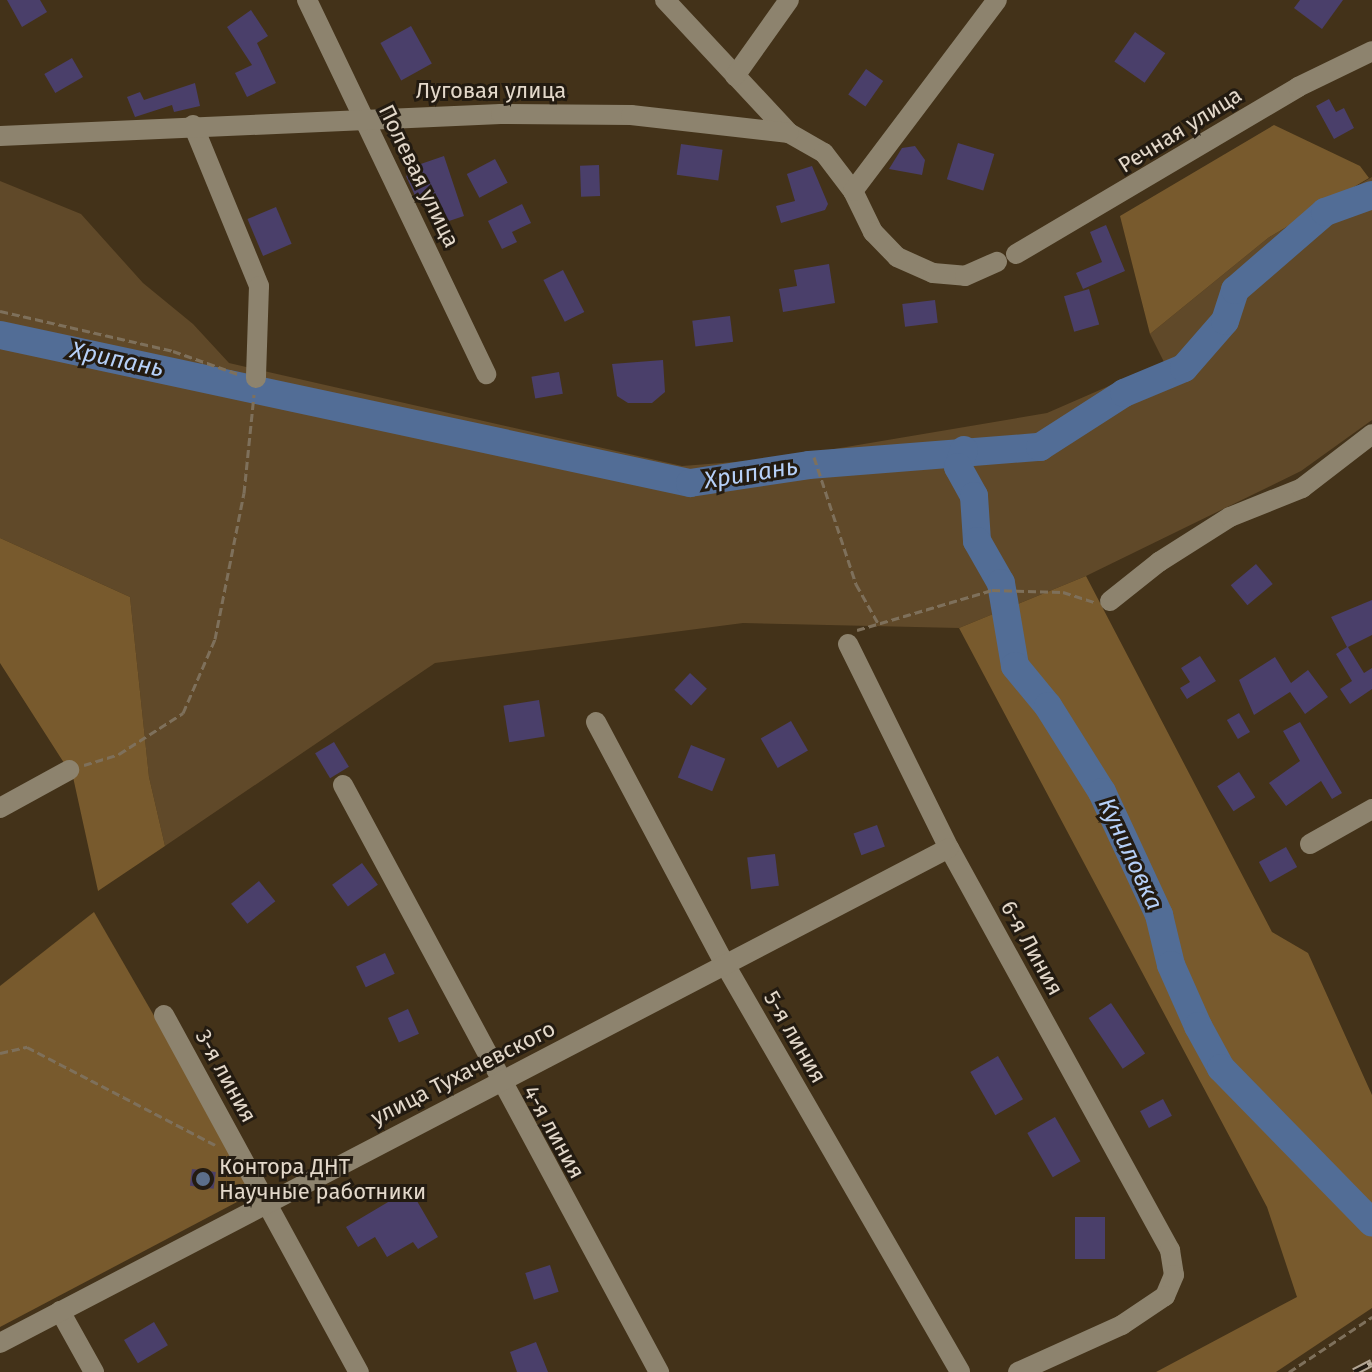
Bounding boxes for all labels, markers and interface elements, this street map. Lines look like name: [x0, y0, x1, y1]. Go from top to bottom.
street label: Луговая улица: [416, 78, 566, 104]
street label: Речная улица: [1113, 82, 1247, 178]
street label: Полевая улица: [373, 100, 465, 252]
water label: Хрипань: [68, 336, 166, 384]
water label: Хрипань: [702, 452, 800, 496]
water label: Куниловка: [1092, 793, 1168, 915]
street label: 6-я Линия: [995, 896, 1069, 1000]
street label: 5-я линия: [758, 986, 832, 1088]
street label: улица Тухачевского: [366, 1015, 560, 1131]
street label: 3-я линия: [190, 1025, 262, 1127]
street label: 4-я линия: [518, 1081, 590, 1183]
place label: Контора ДНТ Научные работники: [219, 1153, 426, 1204]
marker: Контора ДНТ Научные работники: [194, 1170, 212, 1188]

